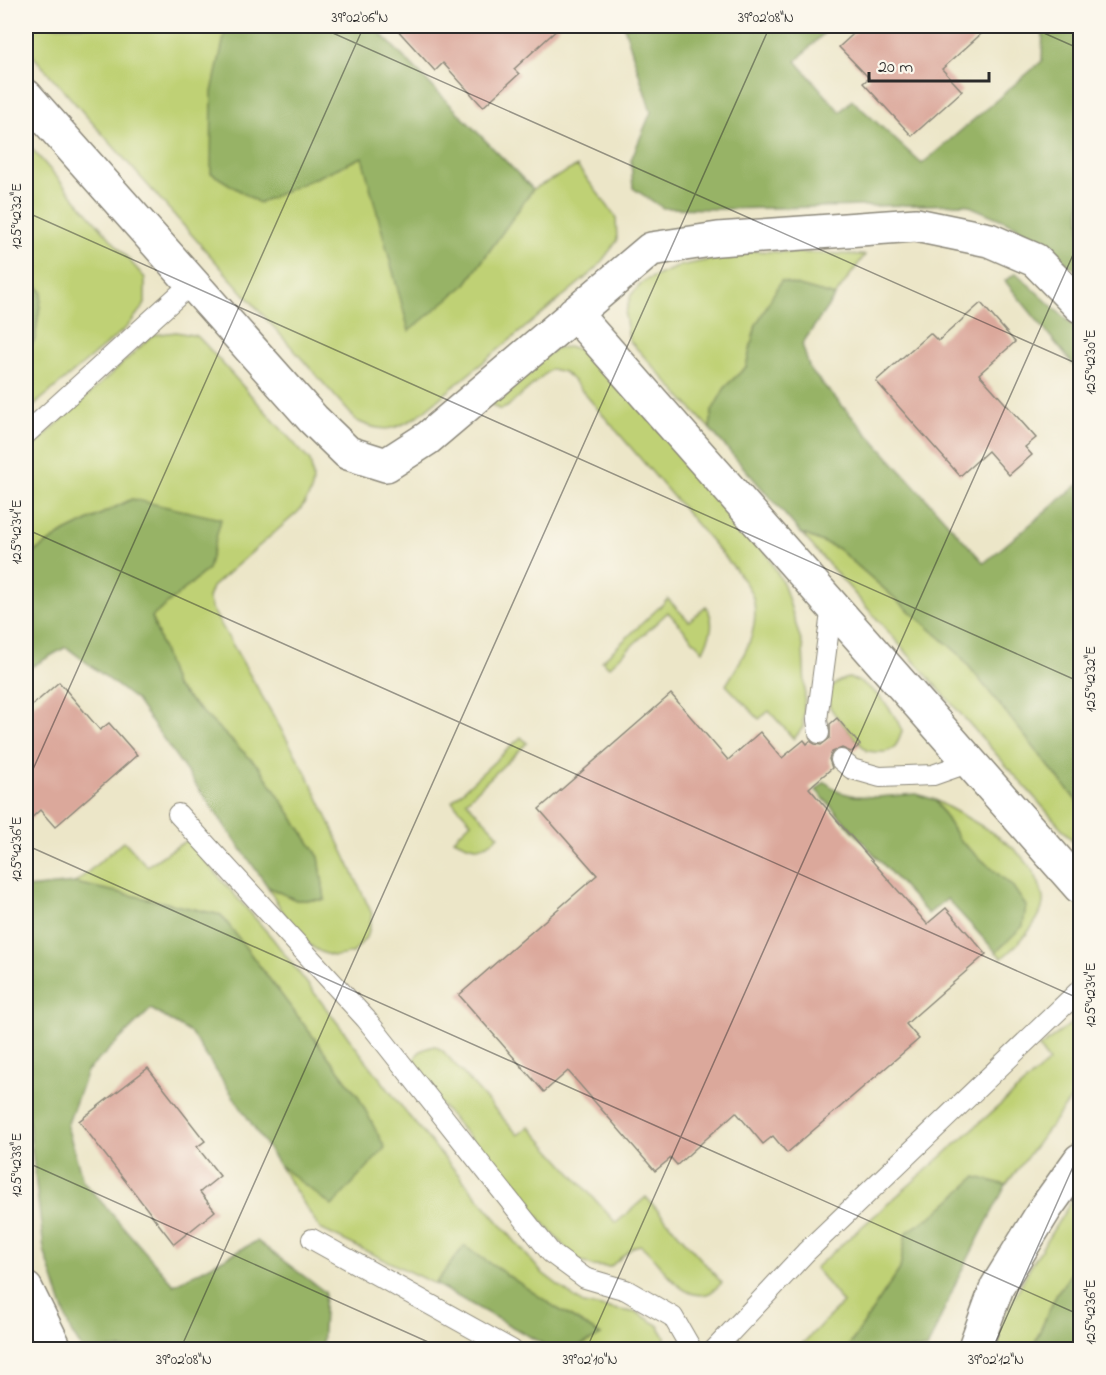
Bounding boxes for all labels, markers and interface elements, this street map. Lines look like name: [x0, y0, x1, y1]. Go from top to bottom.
text: 39°02'06"N: [332, 7, 388, 29]
text: 39°02'08"N: [738, 7, 794, 29]
scale bar: [869, 45, 989, 83]
text: 20 m: [878, 55, 913, 81]
text: 125°42'32"E: [6, 183, 28, 249]
text: 125°42'30"E: [1080, 329, 1102, 395]
text: 125°42'34"E: [6, 499, 28, 565]
text: 125°42'32"E: [1080, 646, 1102, 712]
text: 125°42'36"E: [6, 816, 28, 882]
text: 125°42'34"E: [1080, 962, 1102, 1028]
text: 125°42'38"E: [6, 1133, 28, 1197]
text: 125°42'36"E: [1080, 1279, 1102, 1345]
text: 39°02'08"N: [156, 1349, 212, 1371]
text: 39°02'10"N: [562, 1349, 618, 1371]
text: 39°02'12"N: [968, 1349, 1024, 1371]

